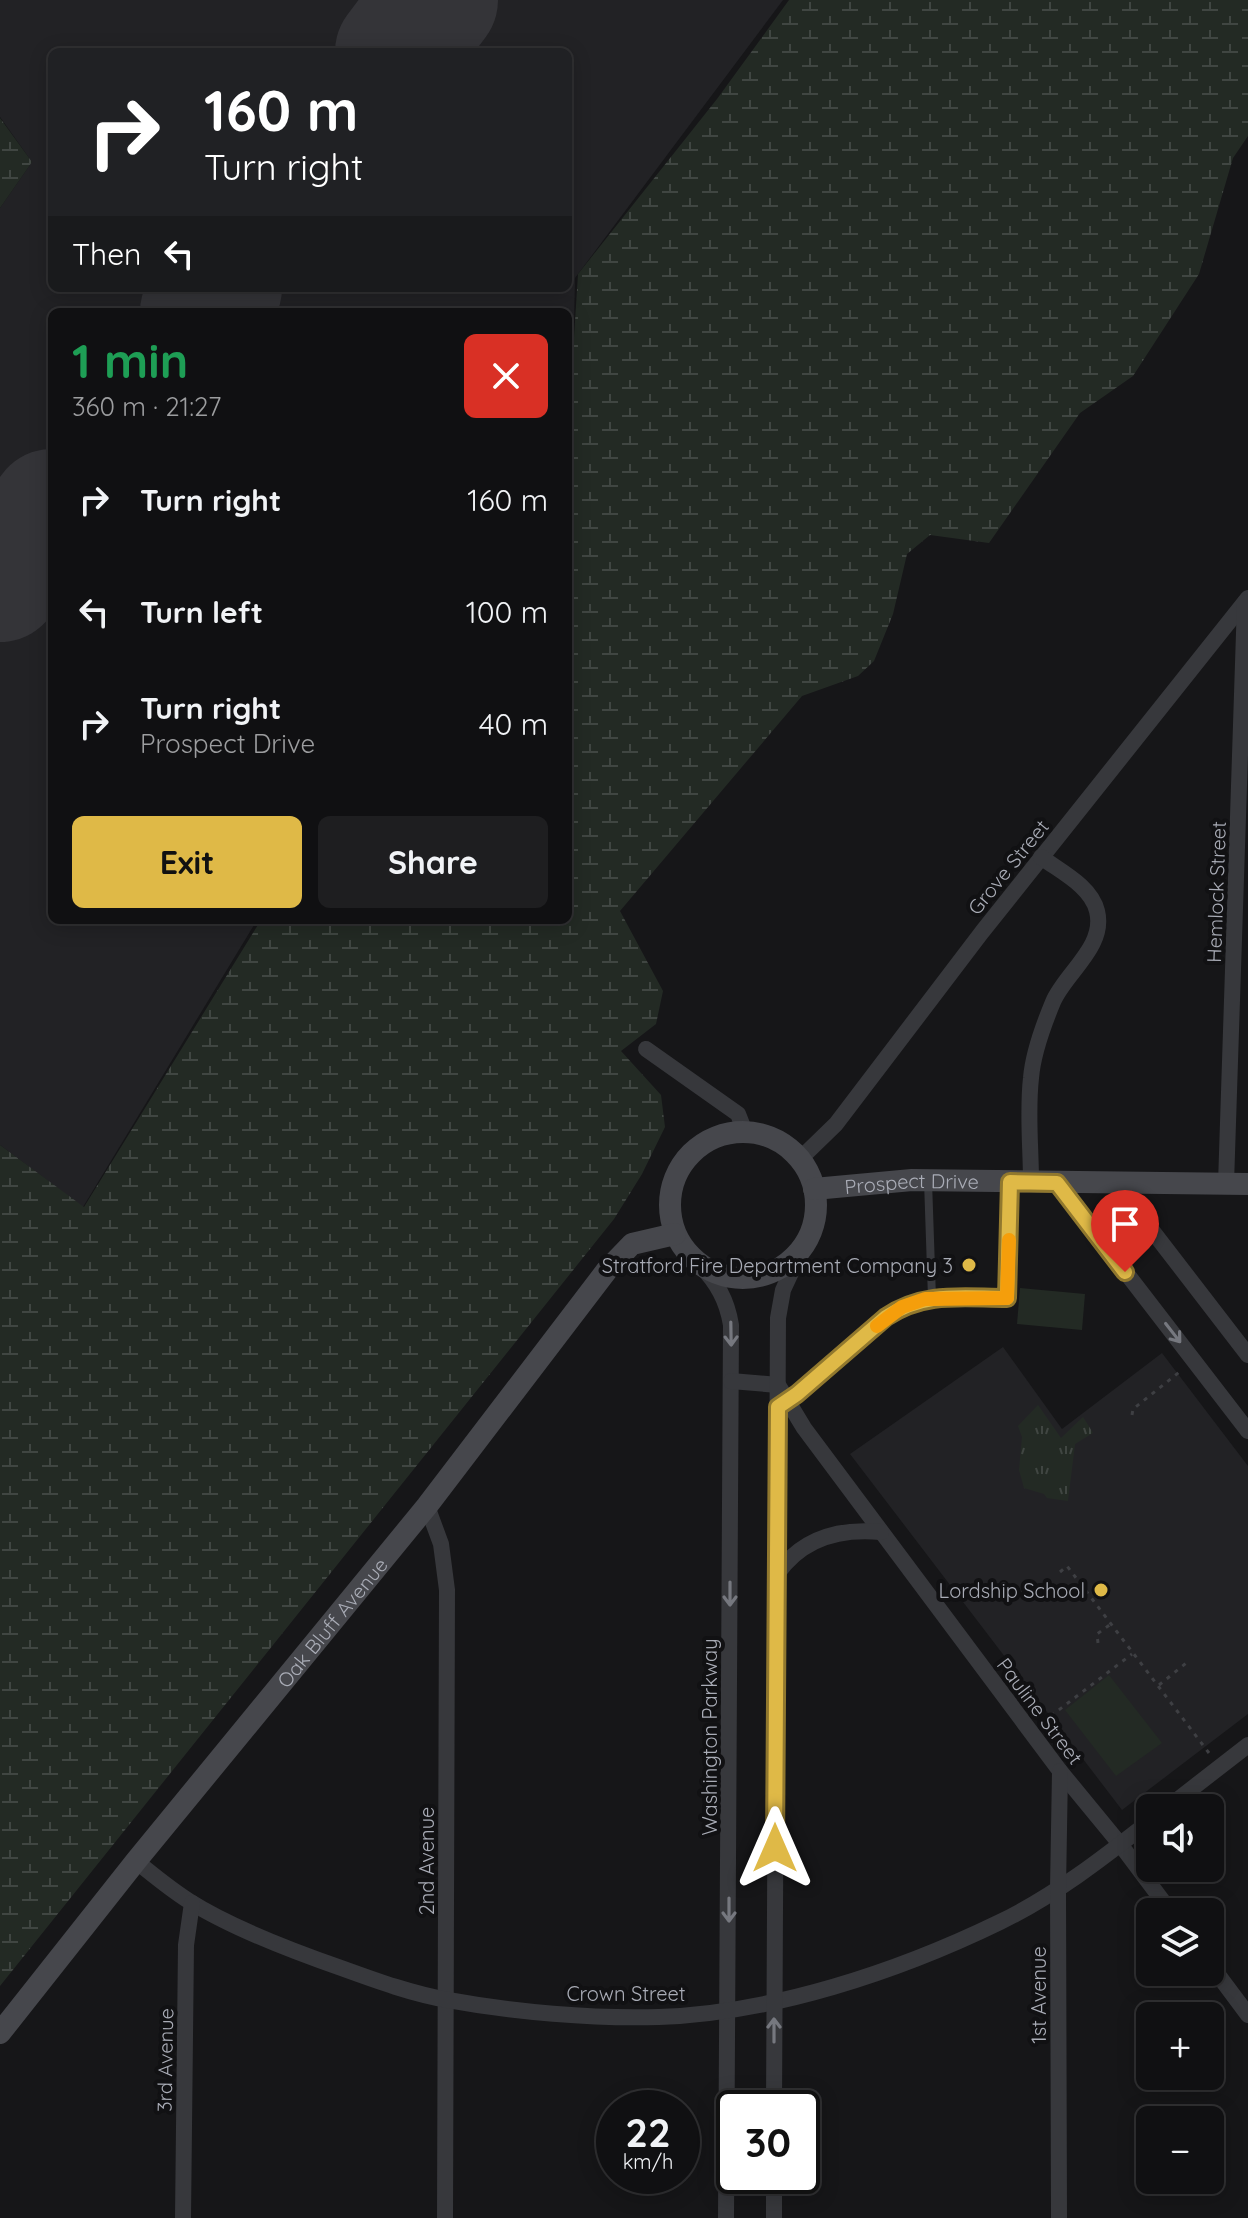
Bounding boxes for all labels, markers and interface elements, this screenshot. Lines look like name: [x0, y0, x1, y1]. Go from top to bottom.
text: 160 m: [204, 75, 358, 145]
icon: right: [72, 80, 176, 184]
text: Turn right: [204, 144, 363, 189]
icon: left: [157, 232, 201, 276]
text: Then: [72, 235, 141, 273]
text: 1 min: [72, 330, 188, 390]
button: close: [464, 334, 548, 418]
text: 360 m · 21:27: [72, 390, 221, 423]
icon: right: [72, 478, 116, 522]
text: Turn right: [140, 481, 281, 519]
text: 160 m: [467, 481, 548, 519]
icon: left: [72, 590, 116, 634]
text: Turn left: [140, 593, 263, 631]
text: 100 m: [466, 593, 548, 631]
text: Turn right: [140, 689, 281, 727]
icon: right: [72, 702, 116, 746]
text: 40 m: [479, 705, 548, 743]
text: Prospect Drive: [140, 727, 315, 760]
street label: Grove Street: [962, 814, 1054, 920]
button: Exit: [72, 816, 302, 908]
button: Share: [318, 816, 548, 908]
street label: Hemlock Street: [1201, 821, 1231, 963]
street label: Prospect Drive: [843, 1167, 979, 1199]
pin: [1091, 1190, 1159, 1272]
icon: arrive: [1103, 1202, 1147, 1246]
place label: Stratford Fire Department Company 3: [602, 1253, 953, 1278]
marker: Stratford Fire Department Company 3: [960, 1256, 978, 1274]
one-way arrow: [723, 1320, 738, 1347]
one-way arrow: [1164, 1322, 1181, 1343]
street label: Oak Bluff Avenue: [271, 1552, 392, 1692]
place label: Lordship School: [939, 1578, 1085, 1603]
one-way arrow: [722, 1580, 738, 1607]
marker: Lordship School: [1092, 1581, 1110, 1599]
street label: Washington Parkway: [697, 1638, 722, 1836]
street label: Pauline Street: [992, 1653, 1088, 1769]
map controls: [1136, 1794, 1224, 2194]
button: sound: [1136, 1794, 1224, 1882]
position arrow: [733, 1806, 817, 1890]
street label: 2nd Avenue: [414, 1807, 439, 1915]
one-way arrow: [721, 1896, 736, 1923]
button: layers: [1136, 1898, 1224, 1986]
street label: 1st Avenue: [1026, 1946, 1051, 2044]
street label: Crown Street: [566, 1981, 686, 2006]
button: +: [1136, 2002, 1224, 2090]
street label: 3rd Avenue: [152, 2008, 178, 2112]
one-way arrow: [766, 2017, 782, 2044]
speed limit sign: 30: [716, 2090, 820, 2194]
button: −: [1136, 2106, 1224, 2194]
text: 22: [625, 2107, 671, 2157]
text: km/h: [623, 2149, 673, 2174]

